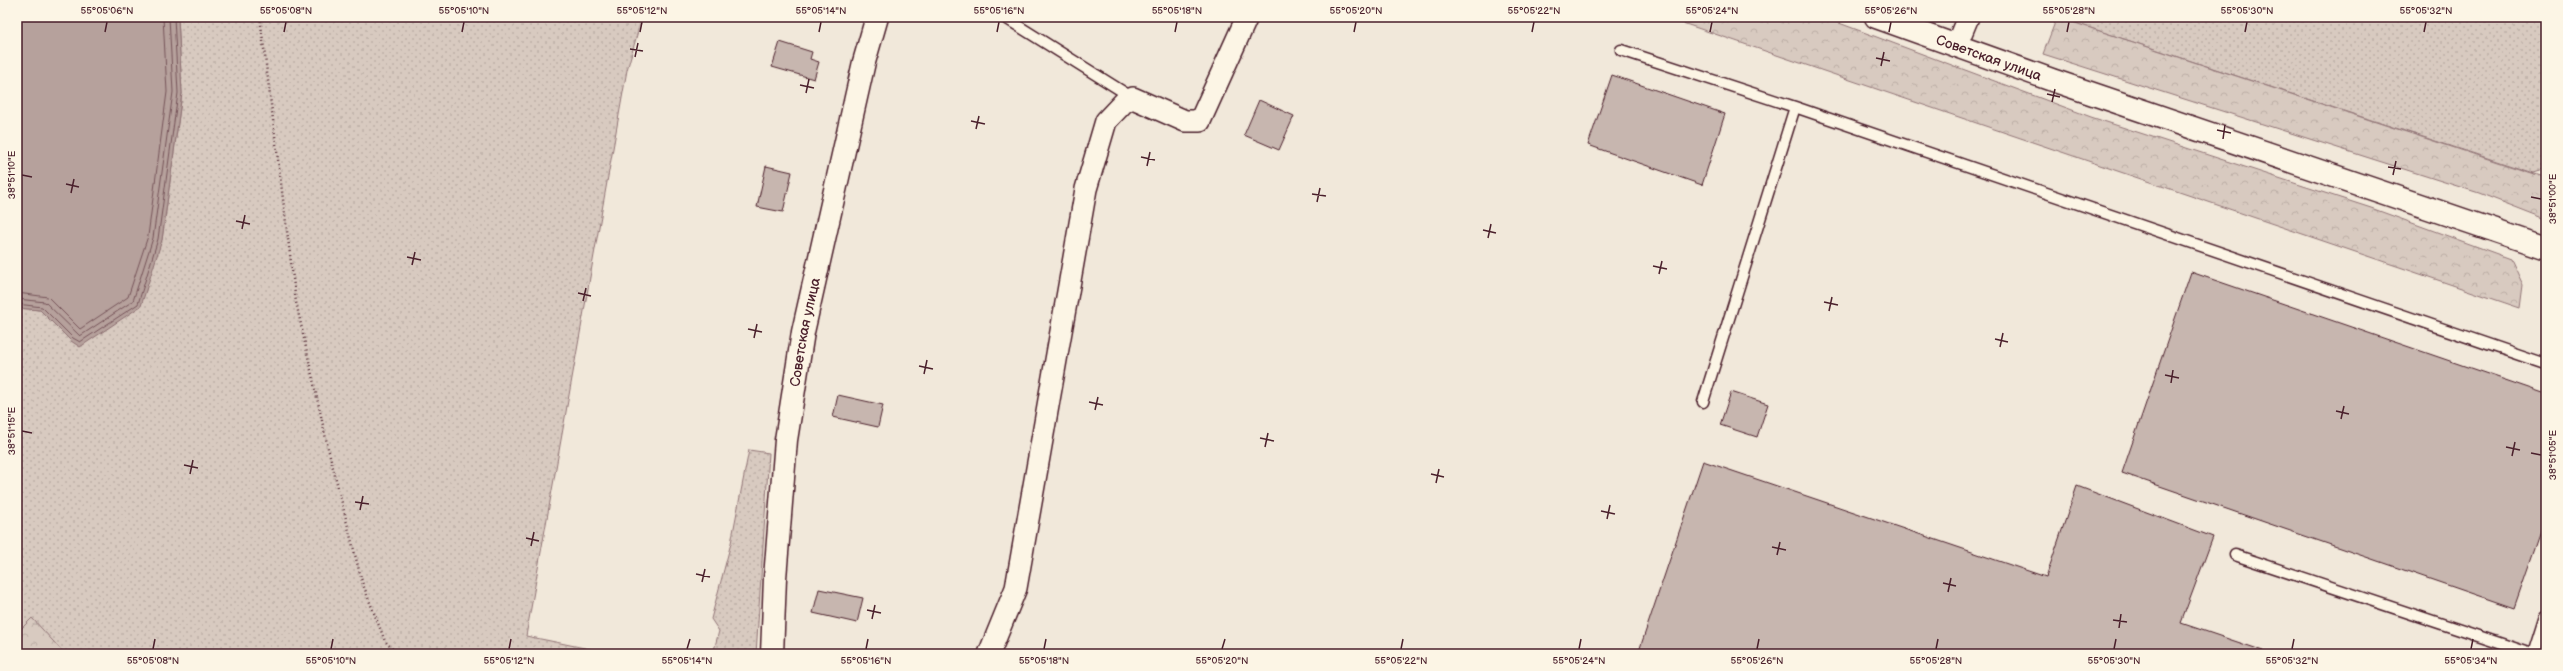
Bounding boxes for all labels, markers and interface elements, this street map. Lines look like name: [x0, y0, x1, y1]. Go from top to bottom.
text: 55°05'06"N: [80, 5, 134, 17]
text: 55°05'08"N: [260, 5, 312, 17]
text: 55°05'10"N: [439, 5, 489, 17]
text: 55°05'12"N: [617, 5, 667, 17]
text: 55°05'14"N: [795, 5, 847, 17]
text: 55°05'16"N: [973, 5, 1025, 17]
text: 55°05'18"N: [1152, 5, 1202, 17]
text: 55°05'20"N: [1330, 5, 1382, 17]
text: 55°05'22"N: [1508, 5, 1560, 17]
text: 55°05'24"N: [1686, 5, 1738, 17]
text: 55°05'26"N: [1864, 5, 1918, 17]
text: 55°05'28"N: [2043, 5, 2095, 17]
text: 55°05'30"N: [2220, 5, 2274, 17]
text: 55°05'32"N: [2399, 5, 2453, 17]
street label: Советская улица: [1934, 31, 2045, 85]
text: 38°51'10"E: [6, 150, 18, 199]
text: 38°51'00"E: [2547, 173, 2559, 224]
street label: Советская улица: [787, 275, 824, 388]
text: 38°51'15"E: [6, 406, 18, 455]
text: 38°51'05"E: [2547, 429, 2559, 480]
text: 55°05'08"N: [127, 655, 179, 667]
text: 55°05'10"N: [306, 655, 356, 667]
text: 55°05'12"N: [484, 655, 534, 667]
text: 55°05'14"N: [661, 655, 713, 667]
text: 55°05'16"N: [840, 655, 892, 667]
text: 55°05'18"N: [1019, 655, 1069, 667]
text: 55°05'20"N: [1196, 655, 1248, 667]
text: 55°05'22"N: [1375, 655, 1427, 667]
text: 55°05'24"N: [1553, 655, 1605, 667]
text: 55°05'26"N: [1730, 655, 1784, 667]
text: 55°05'28"N: [1910, 655, 1962, 667]
text: 55°05'30"N: [2087, 655, 2141, 667]
text: 55°05'32"N: [2265, 655, 2319, 667]
text: 55°05'34"N: [2444, 655, 2498, 667]

